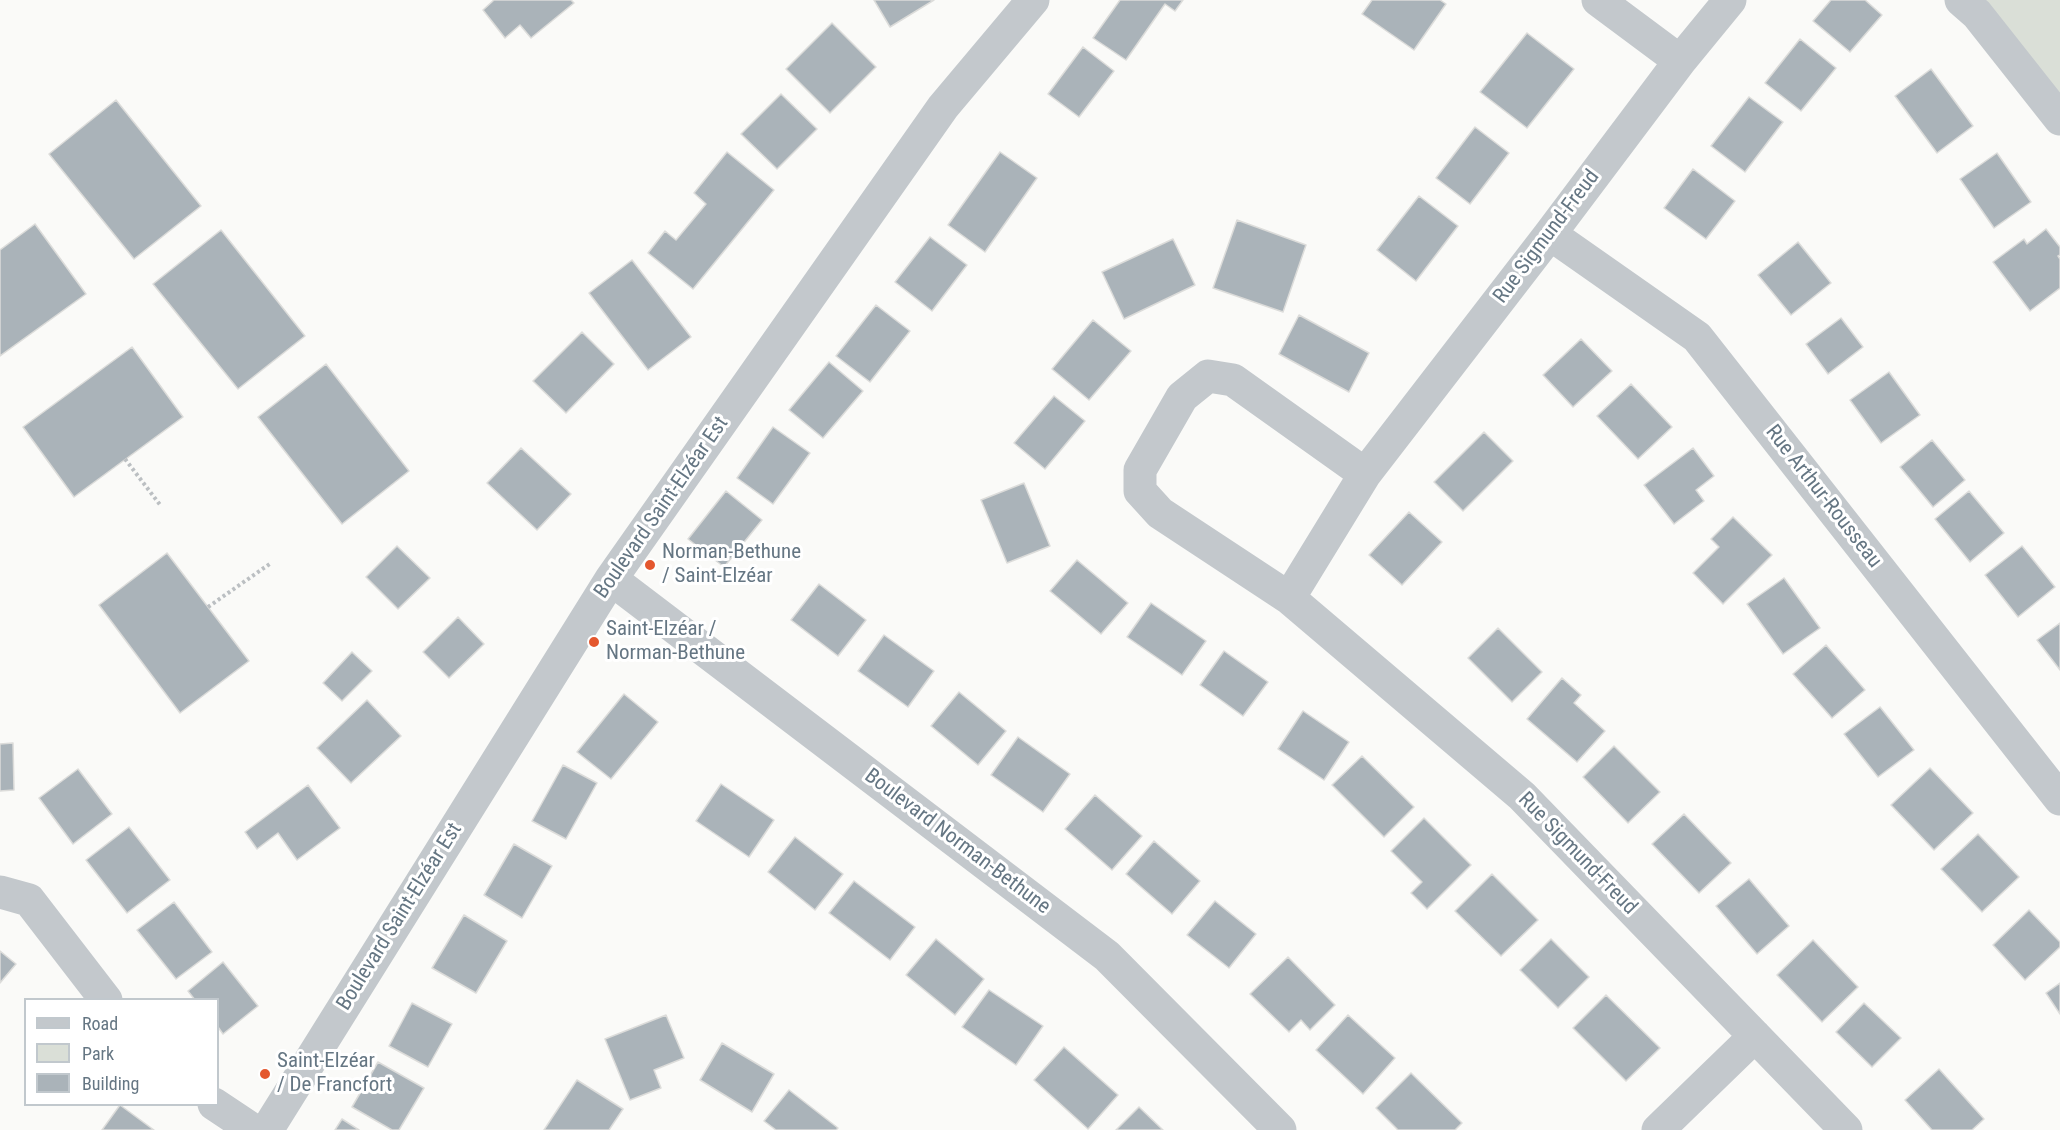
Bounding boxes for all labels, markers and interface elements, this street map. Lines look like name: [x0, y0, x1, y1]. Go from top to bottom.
street label: Rue Sigmund-Freud: [1489, 165, 1605, 309]
street label: Boulevard Saint-Elzéar Est: [590, 412, 734, 604]
street label: Rue Arthur-Rousseau: [1759, 421, 1887, 573]
place label: Norman-Bethune / Saint-Elzéar: [662, 540, 801, 590]
marker: Norman-Bethune / Saint-Elzéar: [643, 558, 657, 572]
place label: Saint-Elzéar / Norman-Bethune: [606, 617, 745, 667]
marker: Saint-Elzéar / Norman-Bethune: [587, 635, 601, 649]
street label: Boulevard Norman-Bethune: [859, 764, 1055, 920]
street label: Rue Sigmund-Freud: [1512, 788, 1642, 920]
street label: Boulevard Saint-Elzéar Est: [332, 819, 468, 1015]
legend: [24, 998, 219, 1106]
text: Road: [82, 1013, 118, 1034]
text: Park: [82, 1043, 114, 1064]
place label: Saint-Elzéar / De Francfort: [277, 1049, 392, 1099]
marker: Saint-Elzéar / De Francfort: [258, 1067, 272, 1081]
text: Building: [82, 1073, 139, 1094]

